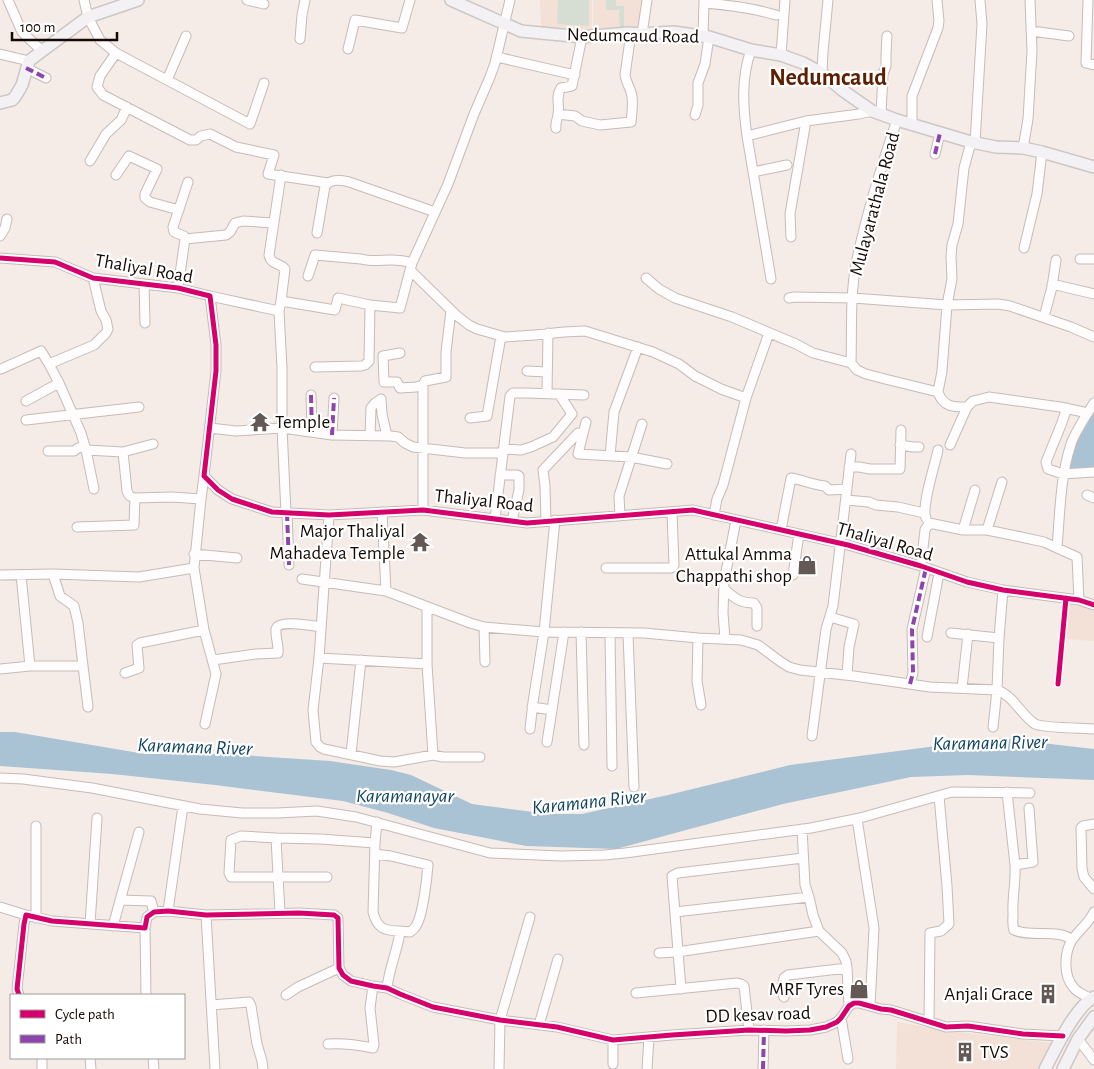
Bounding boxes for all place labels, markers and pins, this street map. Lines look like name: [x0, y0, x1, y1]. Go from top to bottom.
temple icon: Temple: [249, 411, 271, 433]
place label: Temple: [275, 413, 330, 432]
place label: Major Thaliyal Mahadeva Temple: [269, 522, 405, 563]
temple icon: Major Thaliyal Mahadeva Temple: [409, 531, 431, 553]
place label: Attukal Amma Chappathi shop: [676, 545, 792, 586]
shop icon: Attukal Amma Chappathi shop: [796, 554, 818, 576]
shop icon: MRF Tyres: [848, 978, 870, 1000]
place label: MRF Tyres: [769, 980, 844, 999]
building icon: Anjali Grace: [1037, 983, 1059, 1005]
place label: Anjali Grace: [944, 985, 1033, 1004]
building icon: TVS: [954, 1041, 976, 1063]
place label: TVS: [980, 1043, 1009, 1062]

